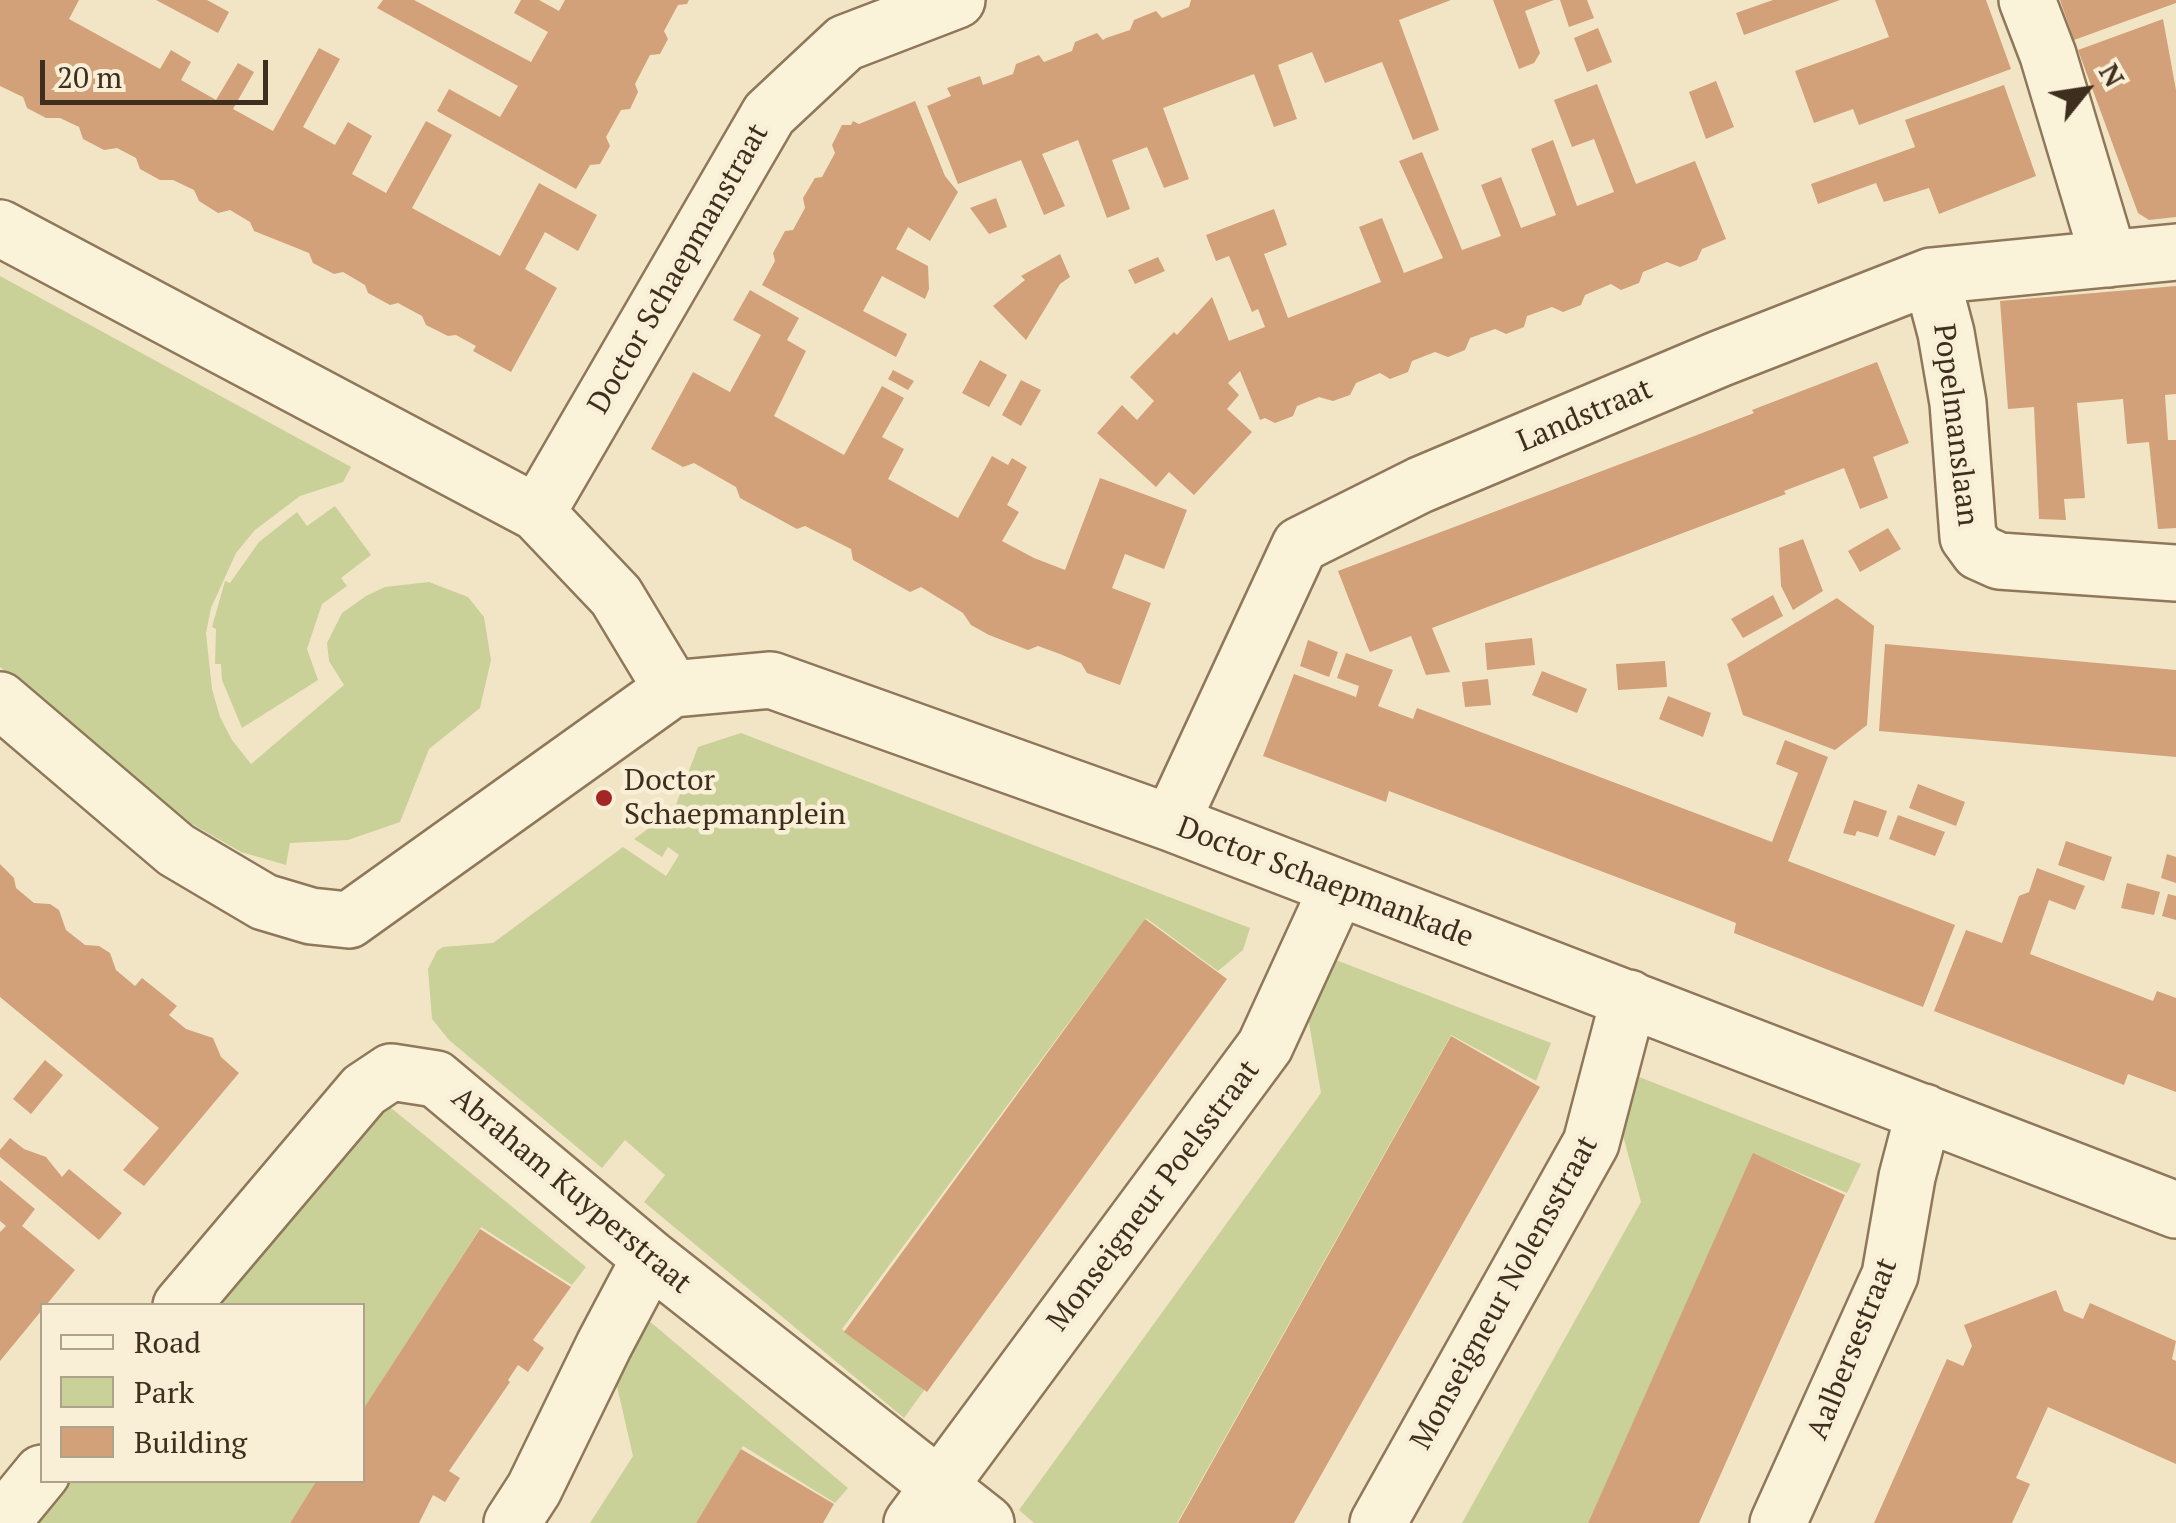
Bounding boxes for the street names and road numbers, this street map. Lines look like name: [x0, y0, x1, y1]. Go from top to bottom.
street label: Doctor Schaepmanstraat: [581, 117, 777, 421]
street label: Popelmanslaan: [1925, 322, 1985, 528]
street label: Landstraat: [1512, 371, 1658, 461]
street label: Doctor Schaepmankade: [1172, 810, 1478, 956]
street label: Monseigneur Poelsstraat: [1040, 1053, 1268, 1339]
street label: Abraham Kuyperstraat: [444, 1080, 698, 1302]
street label: Monseigneur Nolensstraat: [1404, 1130, 1606, 1456]
street label: Aalbersestraat: [1800, 1253, 1906, 1445]

